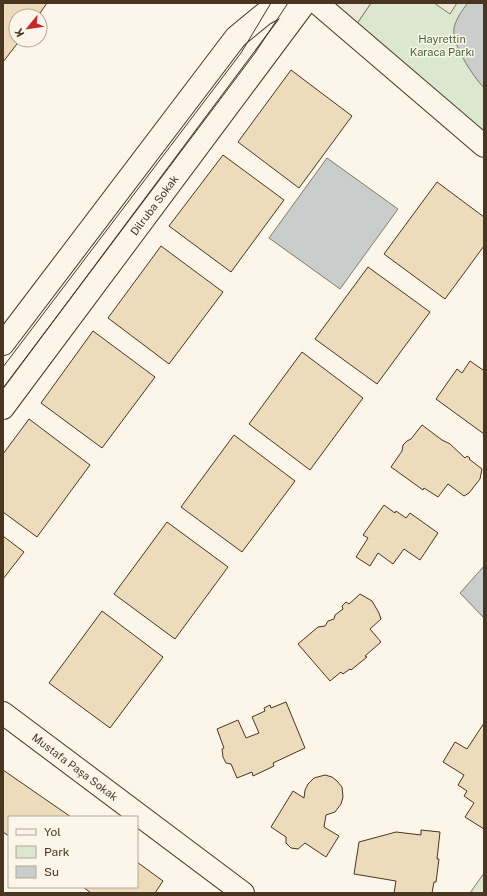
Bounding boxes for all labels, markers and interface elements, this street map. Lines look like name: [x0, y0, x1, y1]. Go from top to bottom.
north arrow: [8, 8, 48, 48]
text: K: [12, 26, 26, 39]
park label: Hayrettin Karaca Parkı: [410, 33, 474, 58]
street label: Dilruba Sokak: [128, 173, 180, 238]
street label: Mustafa Paşa Sokak: [30, 731, 120, 803]
legend: [8, 816, 138, 888]
text: Yol: [44, 825, 61, 839]
text: Park: [44, 845, 70, 859]
text: Su: [44, 865, 59, 879]

